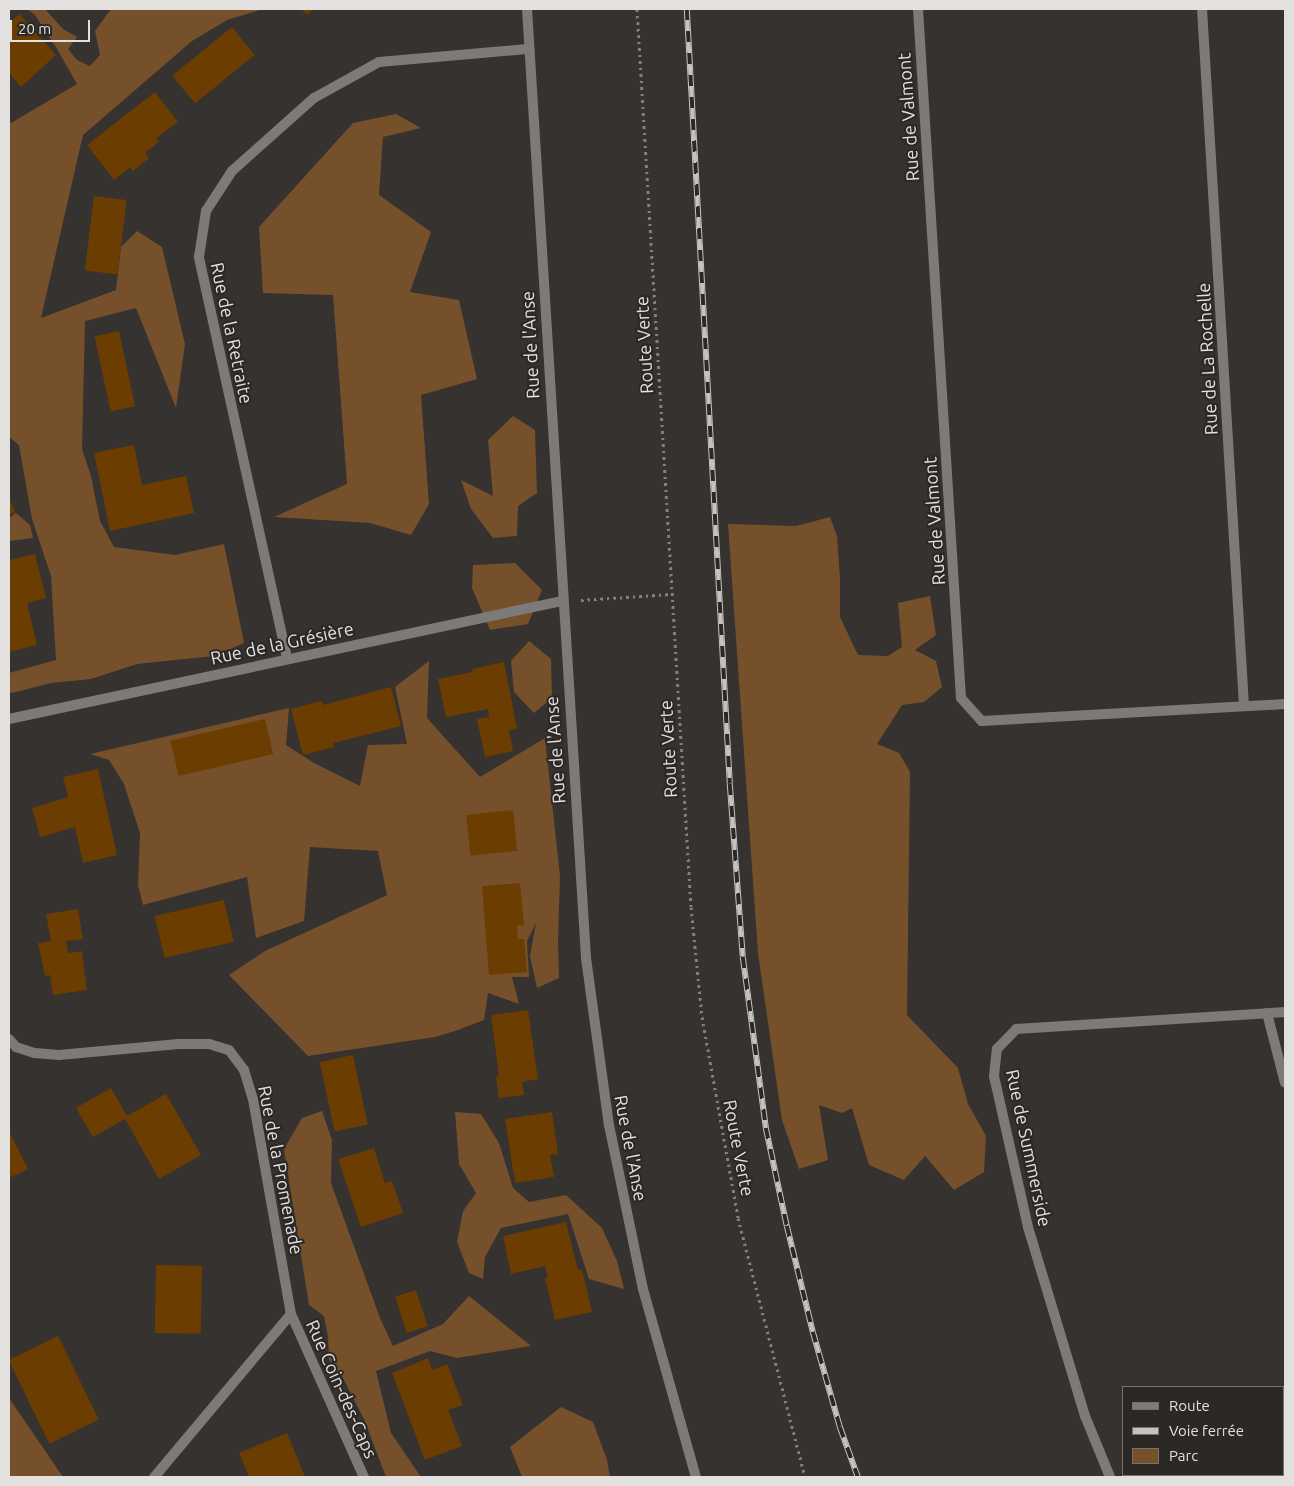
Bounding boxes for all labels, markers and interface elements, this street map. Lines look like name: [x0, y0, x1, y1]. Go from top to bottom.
scale bar: [12, 10, 92, 42]
text: 20 m: [18, 20, 51, 37]
street label: Rue de Valmont: [893, 52, 923, 182]
street label: Rue de la Retraite: [206, 260, 258, 406]
street label: Rue de La Rochelle: [1192, 282, 1222, 436]
street label: Rue de l'Anse: [516, 291, 544, 399]
street label: Route Verte: [631, 296, 657, 394]
street label: Rue de Valmont: [919, 456, 949, 586]
street label: Rue de la Grésière: [208, 617, 356, 669]
street label: Rue de l'Anse: [540, 696, 570, 804]
street label: Route Verte: [655, 700, 681, 798]
street label: Rue de Summerside: [1002, 1067, 1056, 1229]
street label: Rue de la Promenade: [254, 1084, 308, 1256]
street label: Rue de l'Anse: [610, 1093, 652, 1203]
street label: Route Verte: [719, 1098, 759, 1198]
street label: Rue Coin-des-Caps: [302, 1316, 382, 1462]
legend: [1122, 1386, 1284, 1476]
text: Route: [1169, 1397, 1210, 1414]
text: Voie ferrée: [1169, 1422, 1244, 1439]
text: Parc: [1169, 1447, 1198, 1464]

